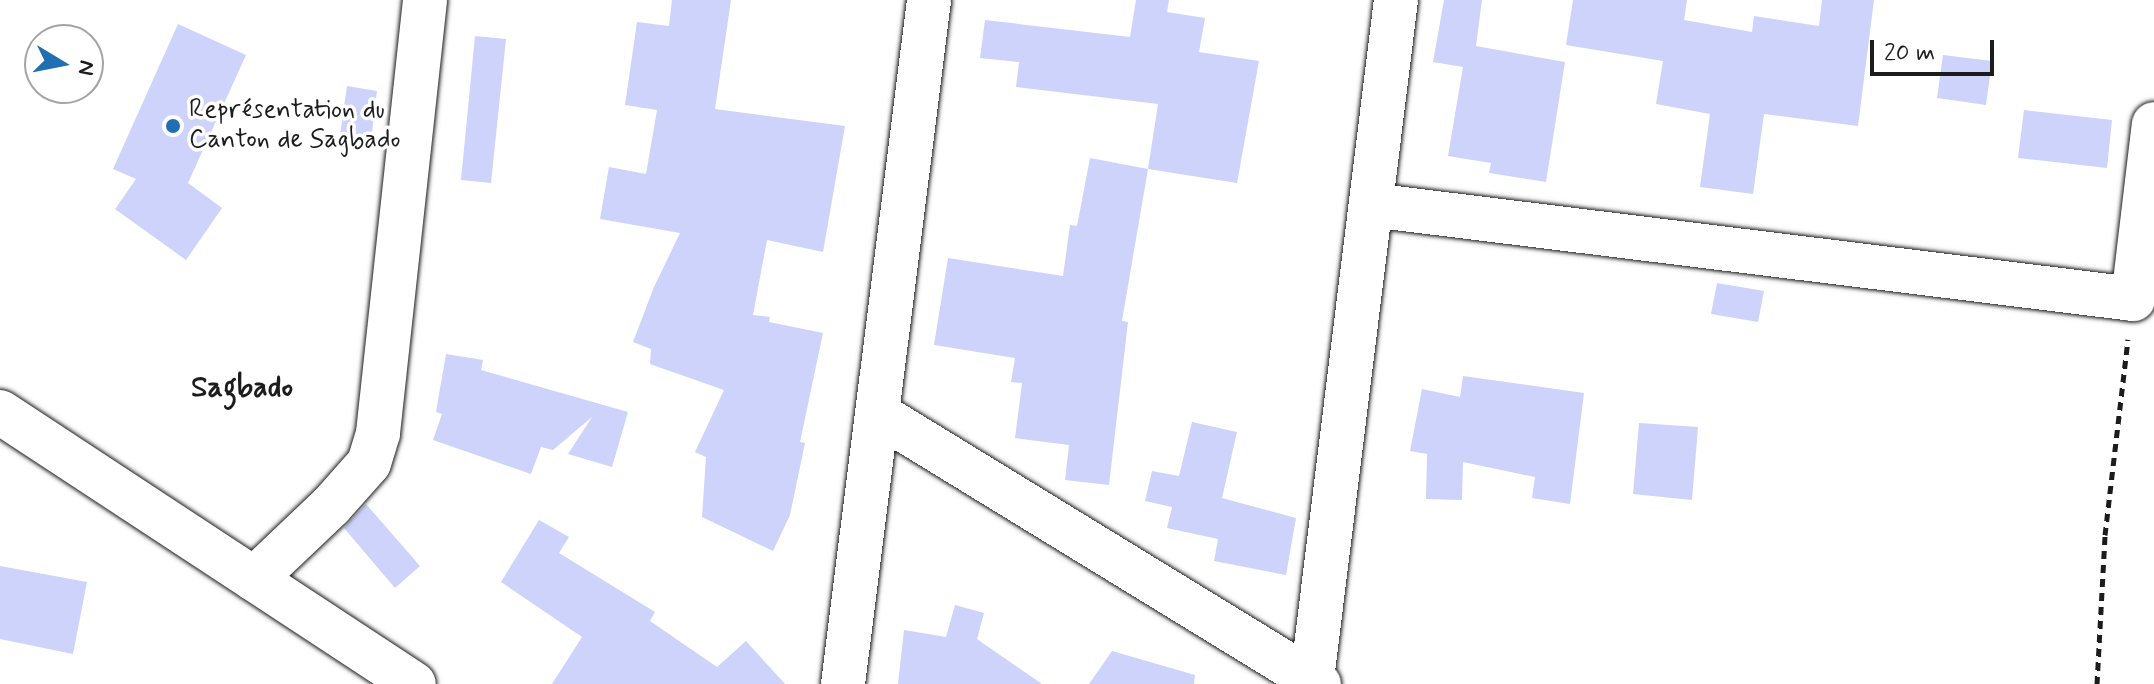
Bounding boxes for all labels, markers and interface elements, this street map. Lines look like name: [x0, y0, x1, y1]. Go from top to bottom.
north arrow: [24, 24, 104, 104]
scale bar: [1874, 24, 1998, 74]
text: 20 m: [1884, 38, 1935, 69]
text: N: [71, 58, 101, 77]
place label: Représentation du Canton de Sagbado: [189, 95, 397, 156]
marker: Représentation du Canton de Sagbado: [164, 117, 182, 135]
district label: Sagbado: [191, 370, 293, 406]

